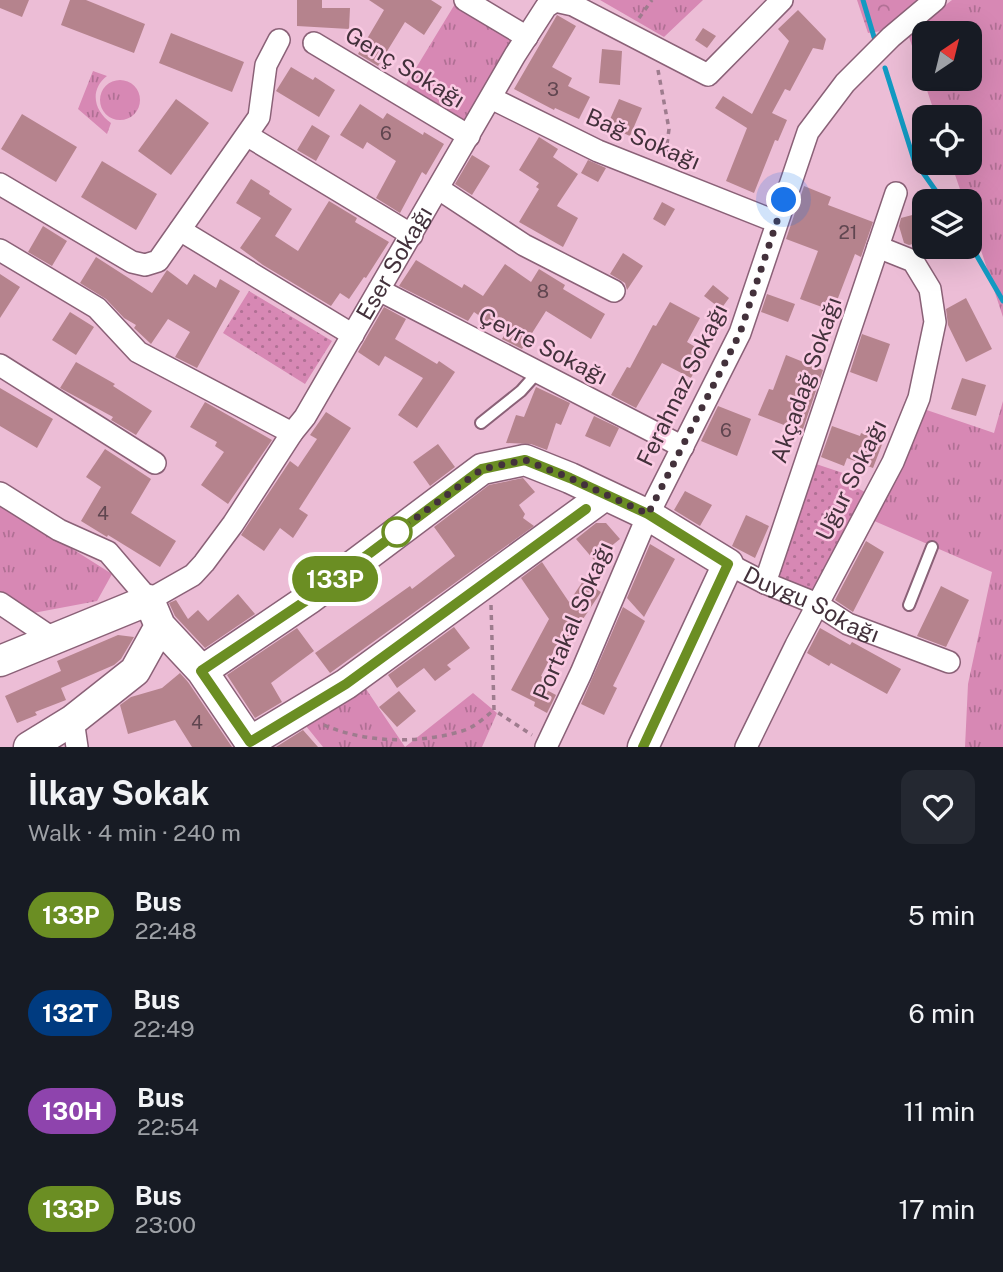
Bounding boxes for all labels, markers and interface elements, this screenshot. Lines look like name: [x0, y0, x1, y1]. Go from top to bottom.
street label: Genç Sokağı: [341, 20, 470, 113]
north arrow: [912, 21, 982, 91]
map controls: [912, 21, 982, 259]
house number: 3: [547, 78, 559, 100]
street label: Bağ Sokağı: [582, 102, 704, 175]
button: locate: [912, 105, 982, 175]
house number: 6: [380, 122, 392, 144]
your location: [766, 182, 801, 217]
button: layers: [912, 189, 982, 259]
street label: Eser Sokağı: [350, 201, 437, 325]
house number: 21: [838, 221, 858, 243]
house number: 8: [537, 280, 549, 302]
street label: Akçadağ Sokağı: [764, 293, 847, 466]
street label: Ferahnaz Sokağı: [631, 299, 732, 470]
street label: Çevre Sokağı: [474, 301, 612, 390]
street label: Uğur Sokağı: [810, 415, 891, 545]
house number: 6: [720, 419, 732, 441]
house number: 4: [97, 502, 109, 524]
unlabelled marker: [382, 517, 412, 547]
street label: Portakal Sokağı: [527, 538, 618, 704]
line badge: 133P: [286, 556, 384, 602]
street label: Duygu Sokağı: [739, 560, 883, 648]
text: 133P: [306, 565, 364, 593]
house number: 4: [191, 711, 203, 733]
button: heart: [901, 770, 975, 844]
text: İlkay Sokak: [28, 774, 209, 812]
text: Walk · 4 min · 240 m: [28, 819, 241, 846]
text: Bus: [135, 886, 182, 917]
text: 5 min: [908, 900, 975, 931]
text: 133P: [42, 901, 100, 929]
text: 22:48: [135, 917, 197, 944]
text: Bus: [133, 984, 180, 1015]
text: 6 min: [908, 998, 975, 1029]
text: 132T: [42, 999, 98, 1027]
text: 22:49: [133, 1015, 195, 1042]
text: Bus: [137, 1082, 184, 1113]
text: 11 min: [903, 1096, 975, 1127]
text: 130H: [42, 1097, 102, 1125]
text: 22:54: [137, 1113, 199, 1140]
text: Bus: [135, 1180, 182, 1211]
text: 17 min: [898, 1194, 975, 1225]
text: 133P: [42, 1195, 100, 1223]
text: 23:00: [135, 1211, 196, 1238]

